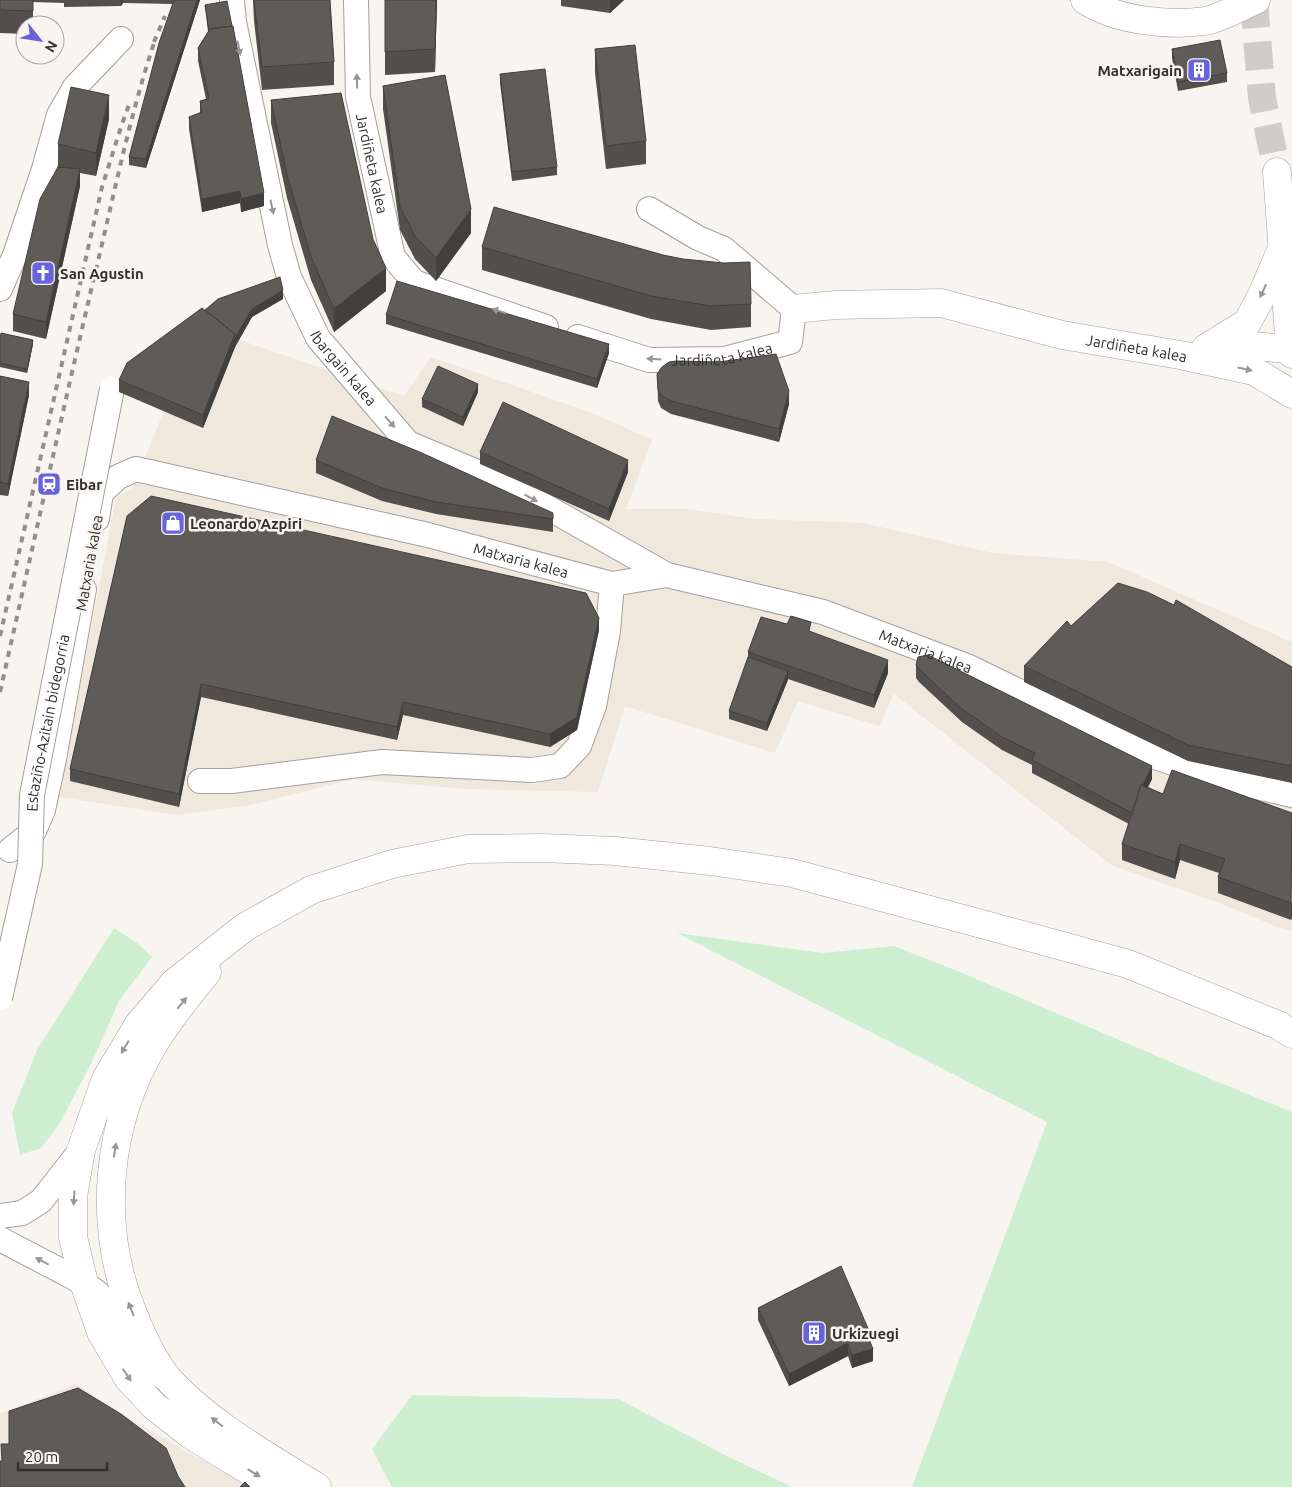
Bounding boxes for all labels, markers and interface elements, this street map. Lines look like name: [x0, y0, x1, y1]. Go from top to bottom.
north arrow: [15, 15, 65, 65]
text: N: [42, 38, 61, 55]
one-way arrow: [236, 41, 244, 57]
building icon: Matxarigain: [1186, 57, 1212, 83]
place label: Matxarigain: [1098, 62, 1182, 79]
one-way arrow: [353, 73, 361, 89]
street label: Jardiñeta kalea: [353, 112, 392, 215]
one-way arrow: [269, 200, 277, 216]
church icon: San Agustin: [30, 260, 56, 286]
place label: San Agustin: [60, 265, 144, 282]
one-way arrow: [1259, 284, 1267, 298]
one-way arrow: [491, 307, 506, 315]
street label: Ibargain kalea: [307, 328, 380, 409]
street label: Jardiñeta kalea: [1085, 331, 1189, 365]
street label: Jardiñeta kalea: [671, 338, 774, 368]
one-way arrow: [646, 355, 662, 363]
one-way arrow: [1237, 365, 1252, 373]
one-way arrow: [384, 416, 395, 428]
station icon: Eibar: [36, 471, 62, 497]
place label: Eibar: [66, 476, 103, 493]
one-way arrow: [524, 493, 538, 502]
shop icon: Leonardo Azpiri: [160, 510, 186, 536]
street label: Matxaria kalea: [72, 513, 106, 613]
place label: Leonardo Azpiri: [190, 515, 302, 532]
street label: Matxaria kalea: [472, 539, 571, 581]
street label: Matxaria kalea: [877, 626, 975, 676]
street label: Estaziño-Azitain bidegorria: [23, 633, 72, 812]
one-way arrow: [176, 997, 187, 1010]
one-way arrow: [120, 1040, 130, 1053]
one-way arrow: [112, 1141, 120, 1157]
one-way arrow: [69, 1191, 77, 1207]
one-way arrow: [35, 1257, 49, 1265]
one-way arrow: [127, 1301, 135, 1316]
building icon: Urkizuegi: [801, 1320, 827, 1346]
place label: Urkizuegi: [832, 1325, 899, 1342]
one-way arrow: [122, 1368, 132, 1381]
one-way arrow: [210, 1417, 224, 1427]
scale bar: [18, 1440, 106, 1472]
text: 20 m: [25, 1448, 58, 1465]
one-way arrow: [247, 1469, 260, 1478]

